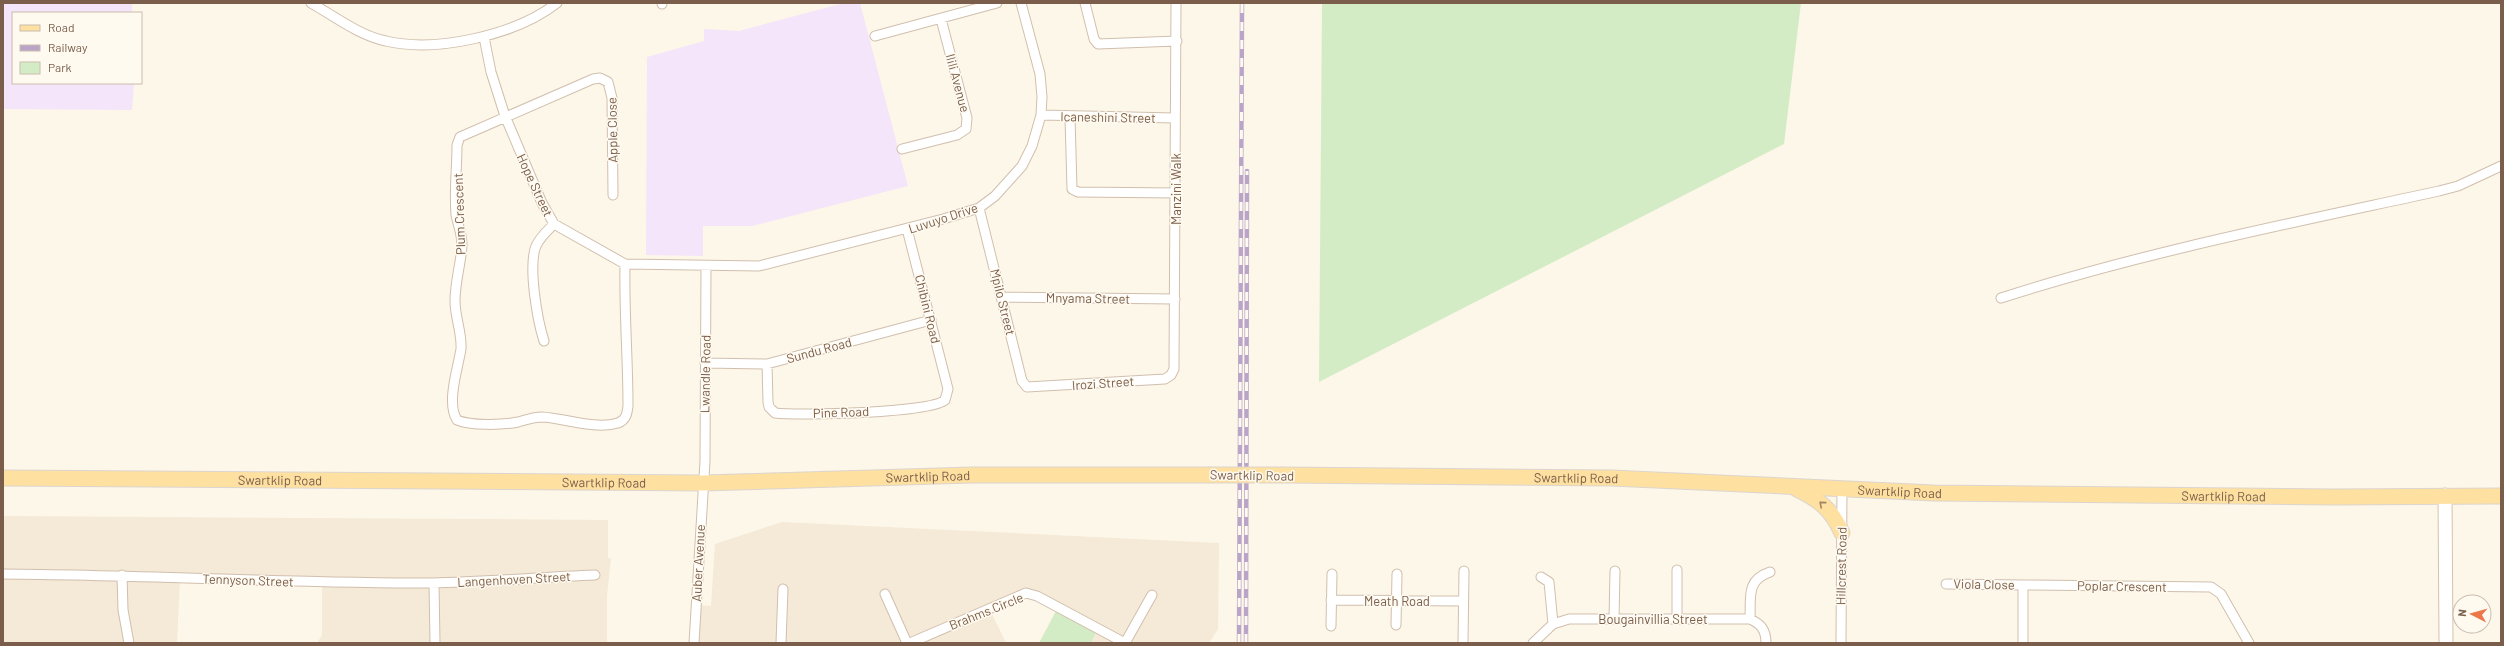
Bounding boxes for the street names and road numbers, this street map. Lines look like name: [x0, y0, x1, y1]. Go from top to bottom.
street label: Ilili Avenue: [943, 52, 973, 114]
street label: Apple Close: [603, 97, 621, 163]
street label: Icaneshini Street: [1060, 108, 1156, 126]
street label: Hope Street: [513, 151, 557, 219]
street label: Manzini Walk: [1168, 153, 1184, 225]
street label: Plum Crescent: [450, 173, 468, 255]
street label: Luvuyo Drive: [906, 199, 980, 237]
street label: Mpilo Street: [987, 267, 1019, 337]
street label: Chibini Road: [912, 273, 944, 345]
street label: Mnyama Street: [1046, 289, 1130, 307]
street label: Sundu Road: [785, 334, 853, 366]
street label: Lwandle Road: [696, 335, 714, 413]
street label: Irozi Street: [1071, 373, 1135, 393]
street label: Pine Road: [813, 403, 869, 421]
street label: Swartklip Road: [1210, 466, 1294, 484]
street label: Swartklip Road: [885, 467, 970, 486]
street label: Swartklip Road: [1534, 469, 1619, 486]
street label: Swartklip Road: [238, 472, 322, 488]
street label: Swartklip Road: [562, 474, 646, 491]
street label: Swartklip Road: [1857, 481, 1942, 501]
street label: Swartklip Road: [2181, 487, 2266, 504]
street label: Auber Avenue: [688, 524, 708, 602]
street label: Hillcrest Road: [1832, 527, 1850, 605]
street label: Langenhoven Street: [457, 568, 571, 590]
street label: Tennyson Street: [202, 570, 294, 590]
street label: Viola Close: [1953, 575, 2015, 593]
street label: Poplar Crescent: [2077, 577, 2167, 595]
street label: Brahms Circle: [947, 589, 1026, 633]
street label: Meath Road: [1364, 593, 1430, 609]
street label: Bougainvillia Street: [1598, 611, 1708, 627]

